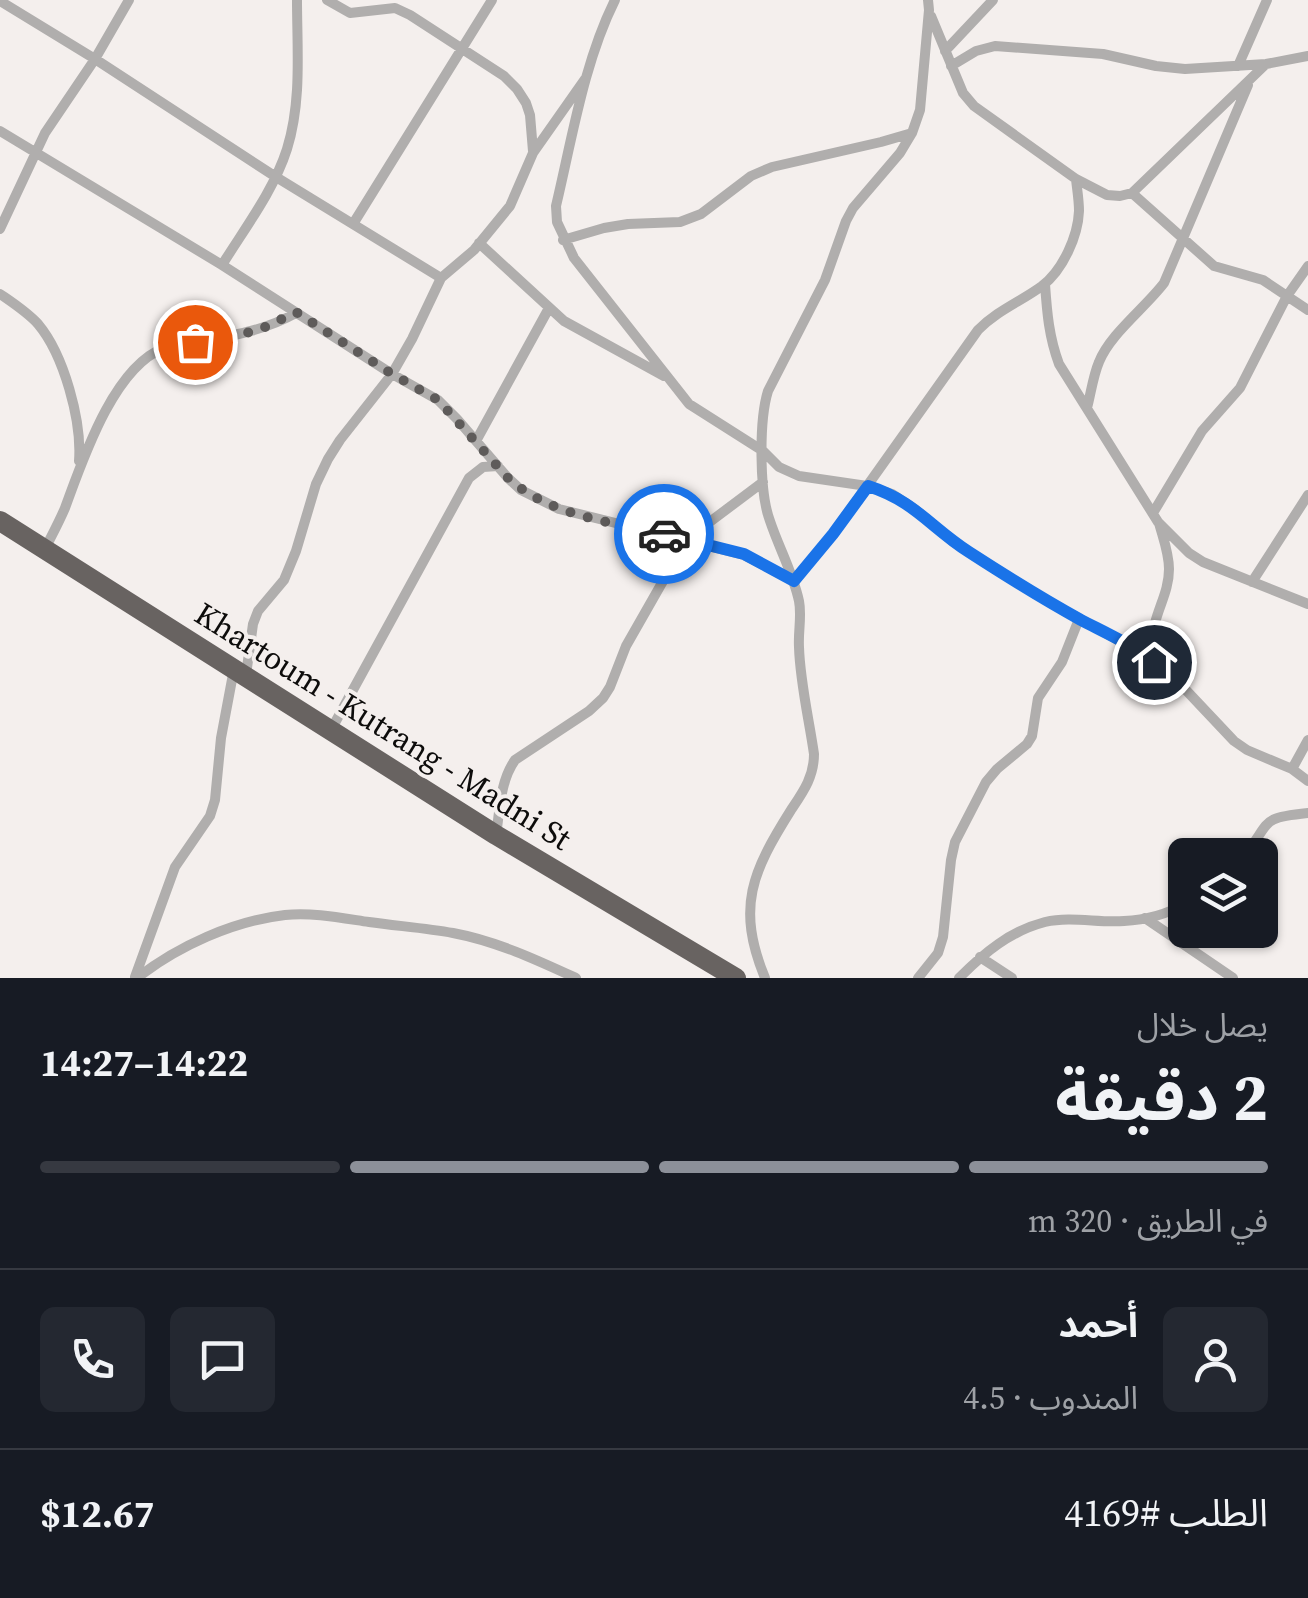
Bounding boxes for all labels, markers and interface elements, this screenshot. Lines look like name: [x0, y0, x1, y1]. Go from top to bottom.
pin: [153, 300, 238, 385]
icon: bag: [168, 315, 223, 370]
courier: [614, 484, 714, 584]
icon: car: [637, 507, 692, 562]
street label: Khartoum - Kutrang - Madni St: [186, 592, 580, 861]
pin: [1112, 620, 1197, 705]
icon: home: [1127, 635, 1182, 690]
map controls: [1168, 838, 1278, 948]
button: layers: [1168, 838, 1278, 948]
text: يصل خلال: [1137, 1003, 1268, 1047]
text: 14:22–14:27: [40, 1037, 248, 1089]
text: 2 دقيقة: [1055, 1053, 1268, 1142]
text: في الطريق · 320 m: [1028, 1199, 1268, 1243]
text: أحمد: [1058, 1298, 1138, 1350]
button: phone: [40, 1307, 145, 1412]
button: chat: [170, 1307, 275, 1412]
button: person: [1163, 1307, 1268, 1412]
text: المندوب · 4.5: [963, 1376, 1138, 1420]
text: الطلب #4169: [1064, 1487, 1268, 1539]
text: $12.67: [40, 1488, 154, 1540]

